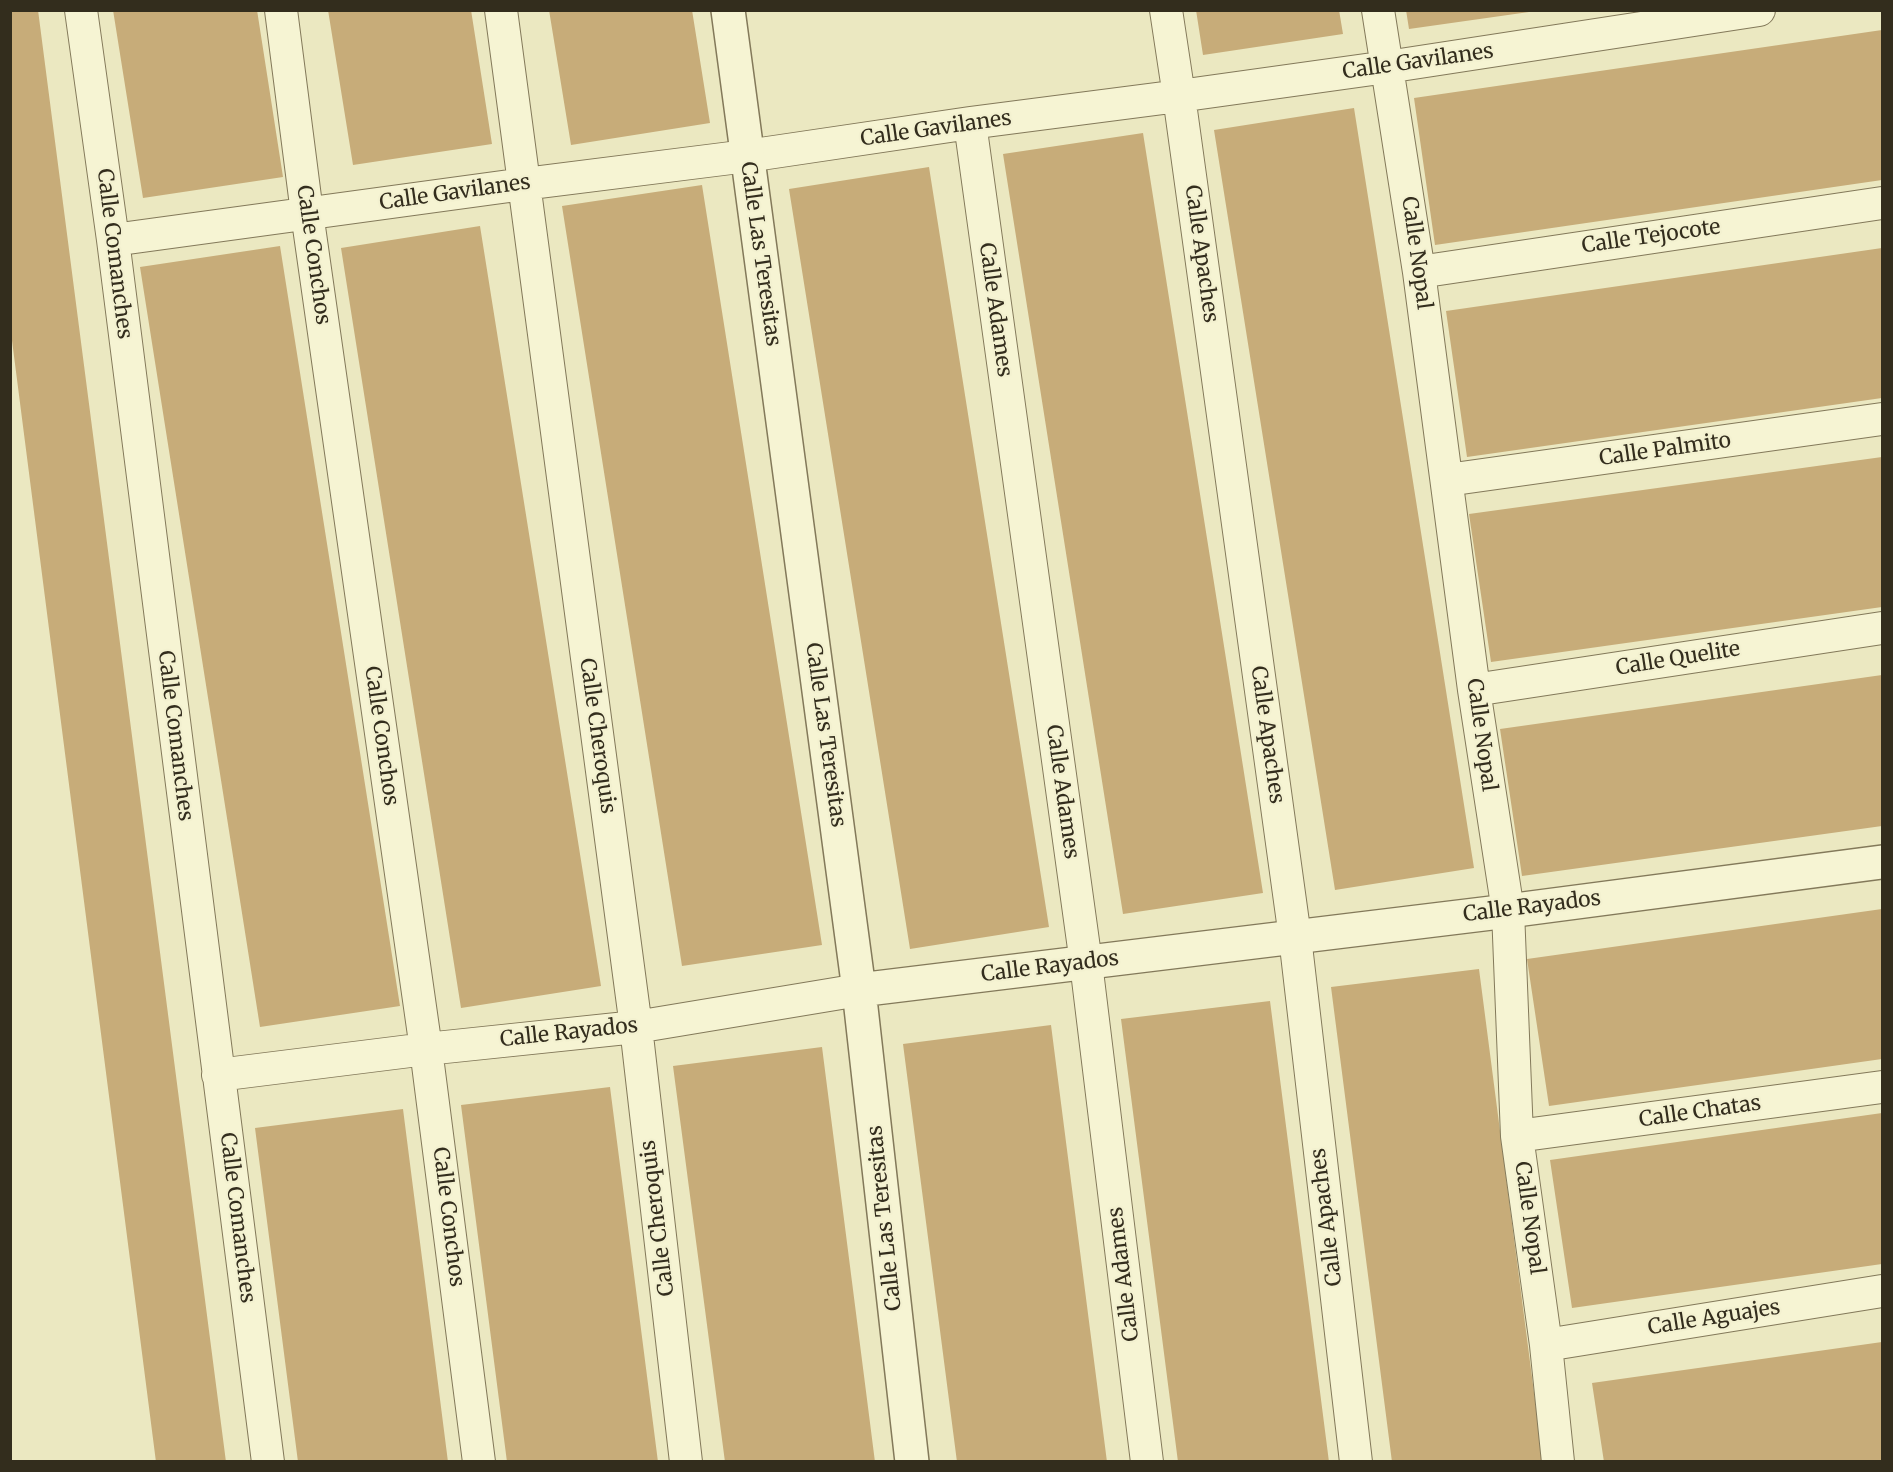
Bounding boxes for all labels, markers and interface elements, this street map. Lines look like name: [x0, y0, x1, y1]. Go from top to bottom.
street label: Calle Gavilanes: [1341, 39, 1495, 85]
street label: Calle Gavilanes: [859, 106, 1013, 152]
street label: Calle Las Teresitas: [735, 160, 785, 348]
street label: Calle Comanches: [91, 167, 137, 341]
street label: Calle Gavilanes: [378, 170, 532, 216]
street label: Calle Conchos: [291, 184, 335, 326]
street label: Calle Apaches: [1179, 184, 1223, 324]
street label: Calle Nopal: [1396, 195, 1436, 311]
street label: Calle Tejocote: [1580, 215, 1722, 259]
street label: Calle Adames: [973, 241, 1017, 379]
street label: Calle Palmito: [1598, 428, 1732, 472]
street label: Calle Quelite: [1614, 637, 1742, 681]
street label: Calle Las Teresitas: [800, 641, 850, 829]
street label: Calle Comanches: [152, 649, 198, 823]
street label: Calle Cheroquis: [574, 657, 620, 815]
street label: Calle Conchos: [359, 665, 403, 807]
street label: Calle Apaches: [1245, 665, 1289, 805]
street label: Calle Nopal: [1461, 677, 1501, 793]
street label: Calle Adames: [1040, 723, 1084, 861]
street label: Calle Rayados: [1462, 886, 1602, 928]
street label: Calle Rayados: [980, 946, 1120, 988]
street label: Calle Rayados: [499, 1013, 639, 1053]
street label: Calle Chatas: [1637, 1091, 1763, 1133]
street label: Calle Las Teresitas: [863, 1124, 907, 1312]
street label: Calle Comanches: [214, 1131, 260, 1305]
street label: Calle Cheroquis: [636, 1139, 680, 1297]
street label: Calle Conchos: [427, 1146, 469, 1288]
street label: Calle Apaches: [1306, 1147, 1348, 1287]
street label: Calle Nopal: [1509, 1160, 1549, 1276]
street label: Calle Adames: [1103, 1205, 1145, 1343]
street label: Calle Aguajes: [1646, 1295, 1782, 1341]

